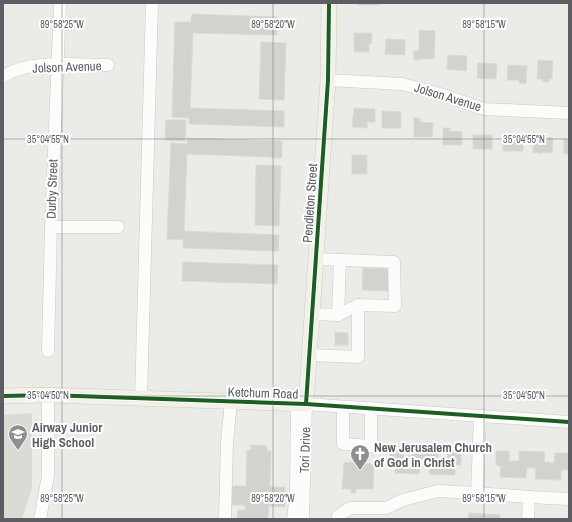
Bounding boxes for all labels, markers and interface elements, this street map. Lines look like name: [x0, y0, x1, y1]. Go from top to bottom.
text: 89°58'25"W: [40, 18, 84, 31]
text: 89°58'20"W: [251, 18, 295, 31]
text: 89°58'15"W: [462, 18, 506, 31]
street label: Jolson Avenue: [32, 57, 102, 77]
street label: Jolson Avenue: [412, 79, 484, 115]
text: 35°04'55"N: [27, 133, 69, 146]
text: 35°04'55"N: [503, 133, 545, 146]
street label: Durby Street: [42, 159, 62, 219]
street label: Pendleton Street: [299, 163, 321, 243]
street label: Ketchum Road: [227, 383, 299, 403]
text: 35°04'50"N: [27, 389, 69, 402]
text: 35°04'50"N: [503, 389, 545, 402]
place label: Airway Junior High School: [32, 419, 103, 451]
school or university icon: Airway Junior High School: [7, 423, 29, 451]
street label: Tori Drive: [296, 427, 314, 473]
place label: New Jerusalem Church of God in Christ: [374, 439, 492, 471]
church icon: New Jerusalem Church of God in Christ: [349, 443, 371, 471]
text: 89°58'25"W: [40, 492, 84, 505]
text: 89°58'20"W: [251, 492, 295, 505]
text: 89°58'15"W: [462, 492, 506, 505]

